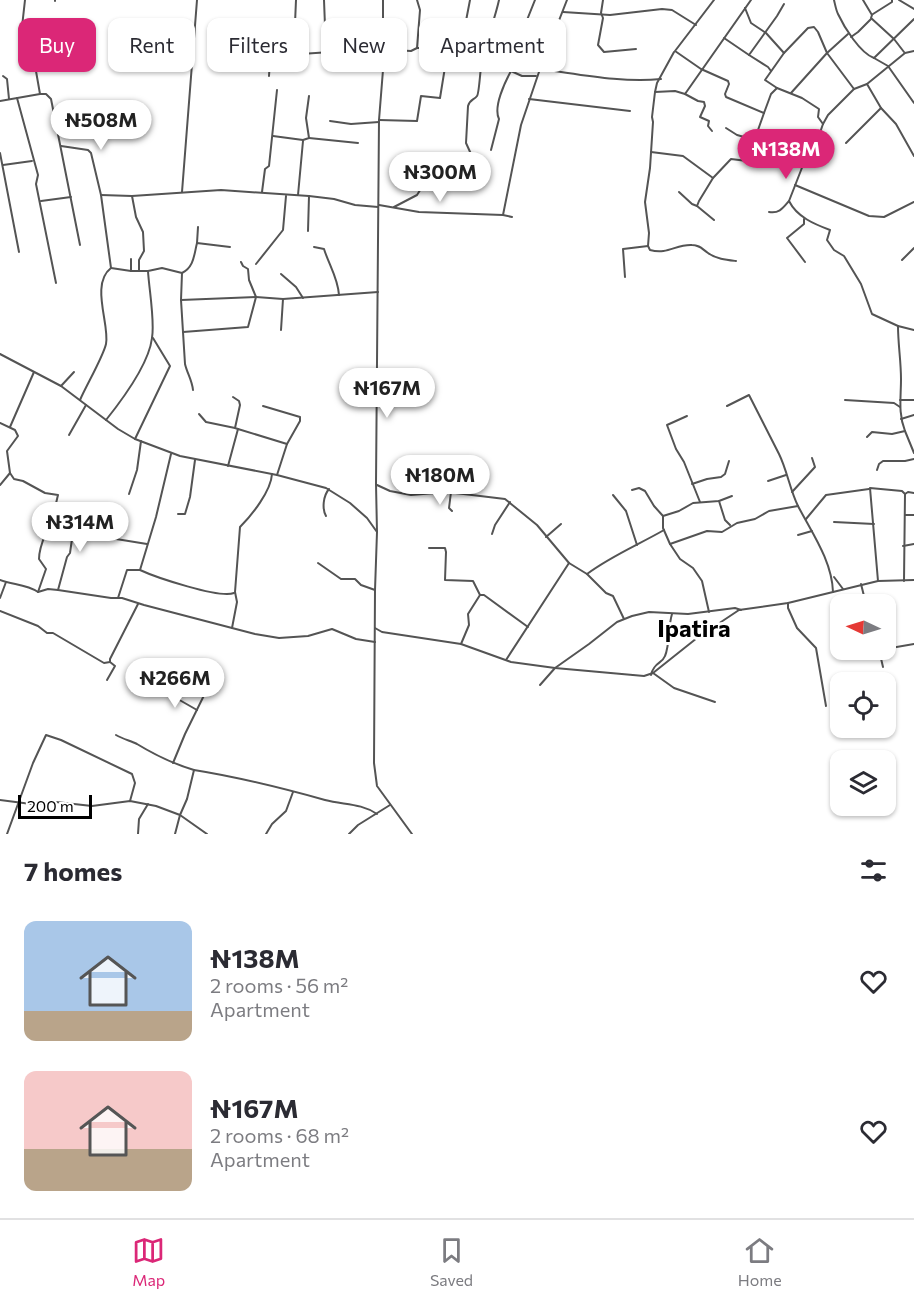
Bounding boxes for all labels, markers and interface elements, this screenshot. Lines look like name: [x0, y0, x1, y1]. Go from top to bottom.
chip: Buy: [18, 18, 96, 72]
chip: Rent: [108, 18, 195, 72]
chip: Filters: [207, 18, 309, 72]
chip: New: [321, 18, 407, 72]
chip: Apartment: [419, 18, 566, 72]
pin: ₦508M: [59, 100, 143, 151]
text: ₦508M: [65, 107, 137, 131]
pin: ₦138M: [744, 129, 828, 180]
text: ₦138M: [752, 136, 820, 160]
pin: ₦300M: [398, 152, 482, 203]
text: ₦300M: [403, 159, 477, 183]
pin: ₦167M: [345, 368, 429, 419]
text: ₦167M: [353, 375, 421, 399]
pin: ₦180M: [398, 455, 482, 506]
text: ₦180M: [405, 462, 475, 486]
pin: ₦314M: [38, 502, 122, 553]
text: ₦314M: [46, 509, 114, 533]
north arrow: [830, 594, 896, 660]
map controls: [830, 594, 896, 816]
district label: Ipatira: [657, 613, 731, 642]
pin: ₦266M: [133, 658, 217, 709]
text: ₦266M: [139, 665, 211, 689]
button: locate: [830, 672, 896, 738]
button: layers: [830, 750, 896, 816]
scale bar: [18, 792, 92, 820]
text: 200 m: [27, 796, 74, 815]
icon: filters: [857, 854, 890, 887]
text: 7 homes: [24, 855, 122, 886]
text: ₦138M: [210, 942, 300, 973]
icon: home: [72, 945, 144, 1017]
icon: heart: [857, 965, 890, 998]
text: 2 rooms · 56 m²: [210, 973, 348, 997]
text: Apartment: [210, 997, 310, 1021]
text: ₦167M: [210, 1092, 298, 1123]
icon: home: [72, 1095, 144, 1167]
icon: heart: [857, 1115, 890, 1148]
text: 2 rooms · 68 m²: [210, 1123, 349, 1147]
text: Apartment: [210, 1147, 310, 1171]
tab: Map: [132, 1234, 165, 1289]
tab: Saved: [430, 1234, 473, 1289]
tab: Home: [738, 1234, 782, 1289]

